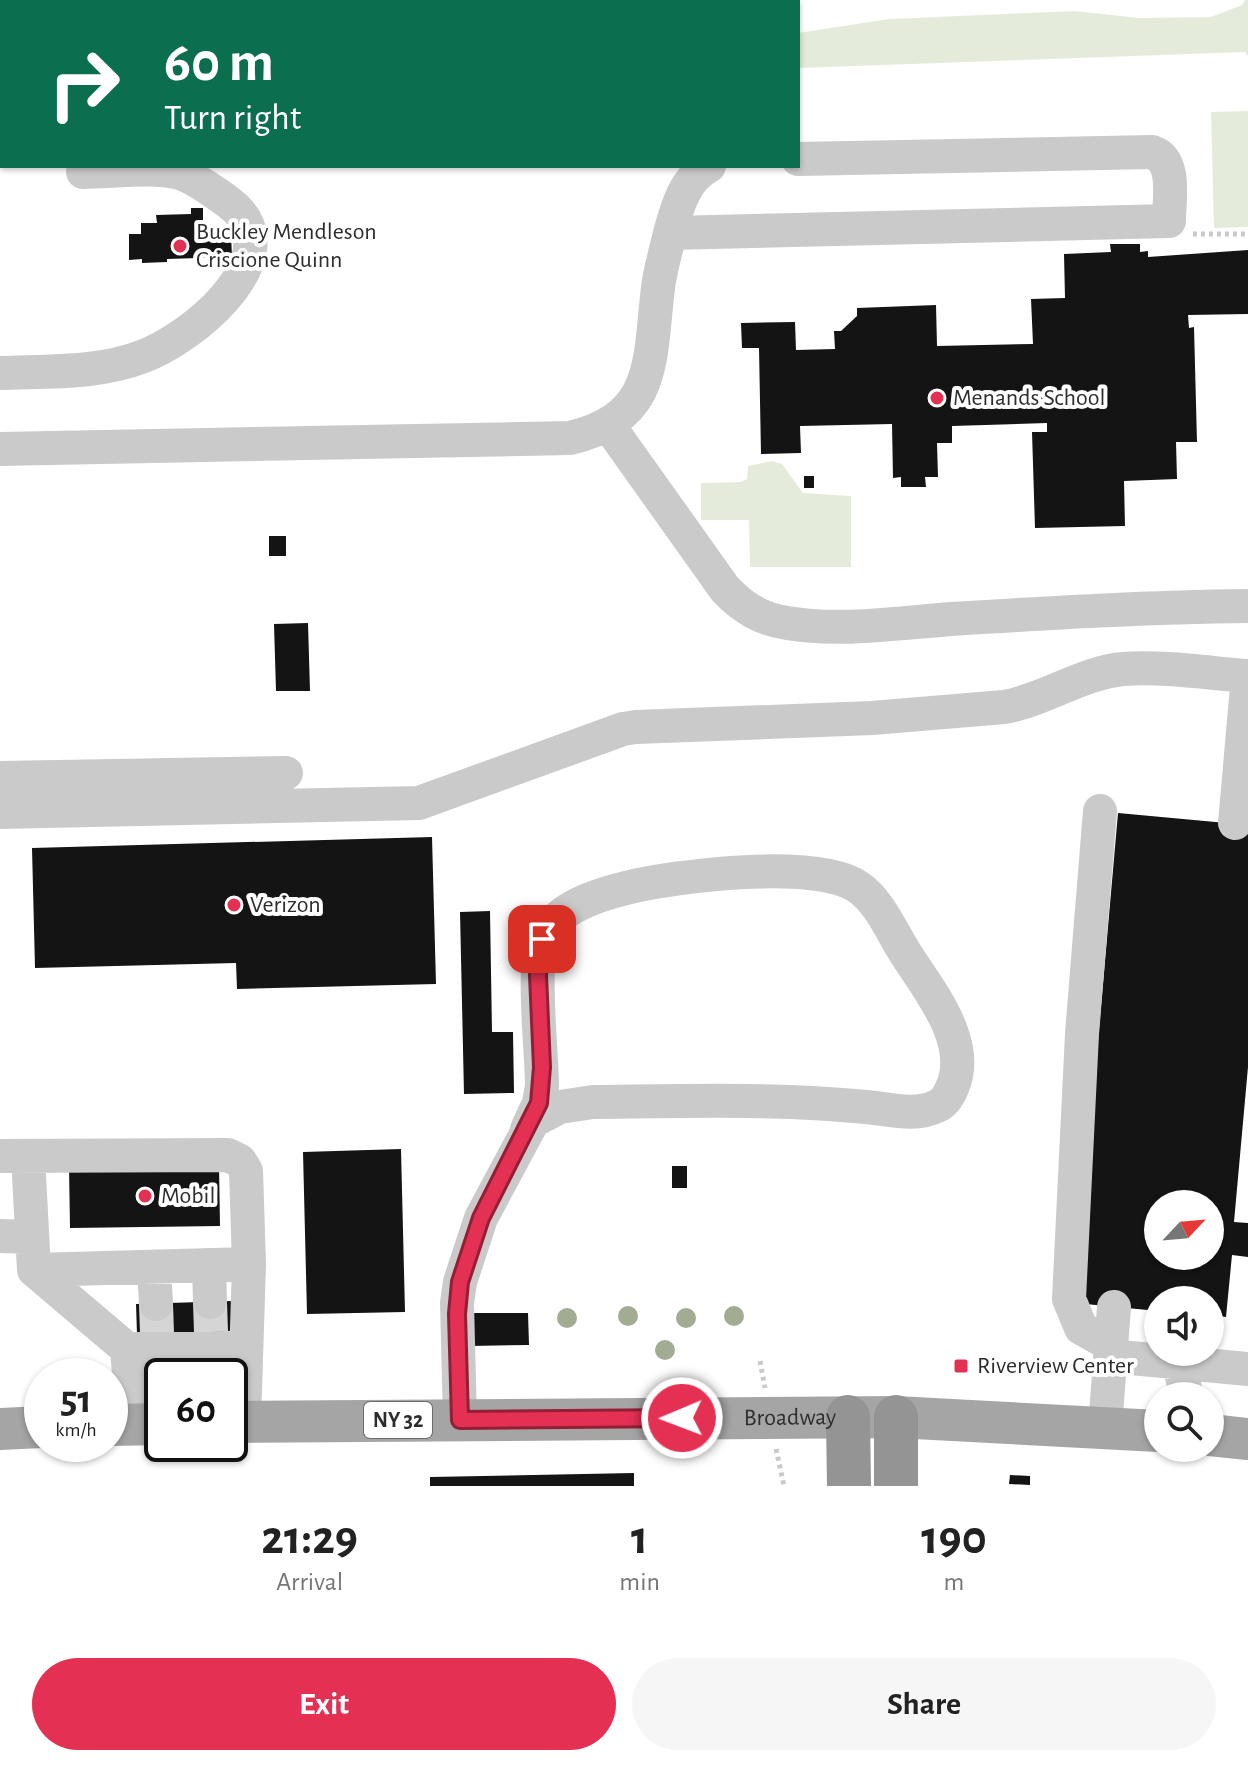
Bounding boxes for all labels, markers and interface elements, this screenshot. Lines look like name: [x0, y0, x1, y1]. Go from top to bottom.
icon: right: [32, 32, 136, 136]
text: 60 m: [164, 35, 274, 91]
text: Turn right: [164, 100, 301, 136]
place label: Buckley Mendleson Criscione Quinn: [196, 220, 377, 272]
marker: Buckley Mendleson Criscione Quinn: [171, 237, 189, 255]
place label: Menands School: [953, 386, 1105, 410]
marker: Menands School: [928, 389, 946, 407]
place label: Verizon: [250, 893, 321, 917]
marker: Verizon: [225, 896, 243, 914]
pin: [508, 905, 576, 973]
icon: arrive: [520, 917, 564, 961]
place label: Mobil: [161, 1184, 215, 1208]
marker: Mobil: [136, 1187, 154, 1205]
north arrow: [1144, 1190, 1224, 1270]
map controls: [1144, 1190, 1224, 1462]
button: sound: [1144, 1286, 1224, 1366]
place label: Riverview Center: [977, 1354, 1134, 1378]
marker: Riverview Center: [952, 1357, 970, 1375]
speed limit sign: 60: [144, 1358, 248, 1462]
position arrow: [640, 1376, 724, 1460]
text: 51: [60, 1380, 92, 1420]
button: search: [1144, 1382, 1224, 1462]
road number: NY 32: [364, 1402, 432, 1438]
street label: Broadway: [744, 1405, 836, 1430]
text: km/h: [55, 1420, 97, 1440]
text: 21:29: [261, 1515, 358, 1563]
text: 1: [631, 1515, 648, 1563]
text: 190: [921, 1515, 987, 1563]
text: Arrival: [276, 1569, 343, 1595]
text: min: [619, 1569, 660, 1595]
text: m: [944, 1569, 964, 1595]
button: Exit: [32, 1658, 616, 1750]
button: Share: [632, 1658, 1216, 1750]

